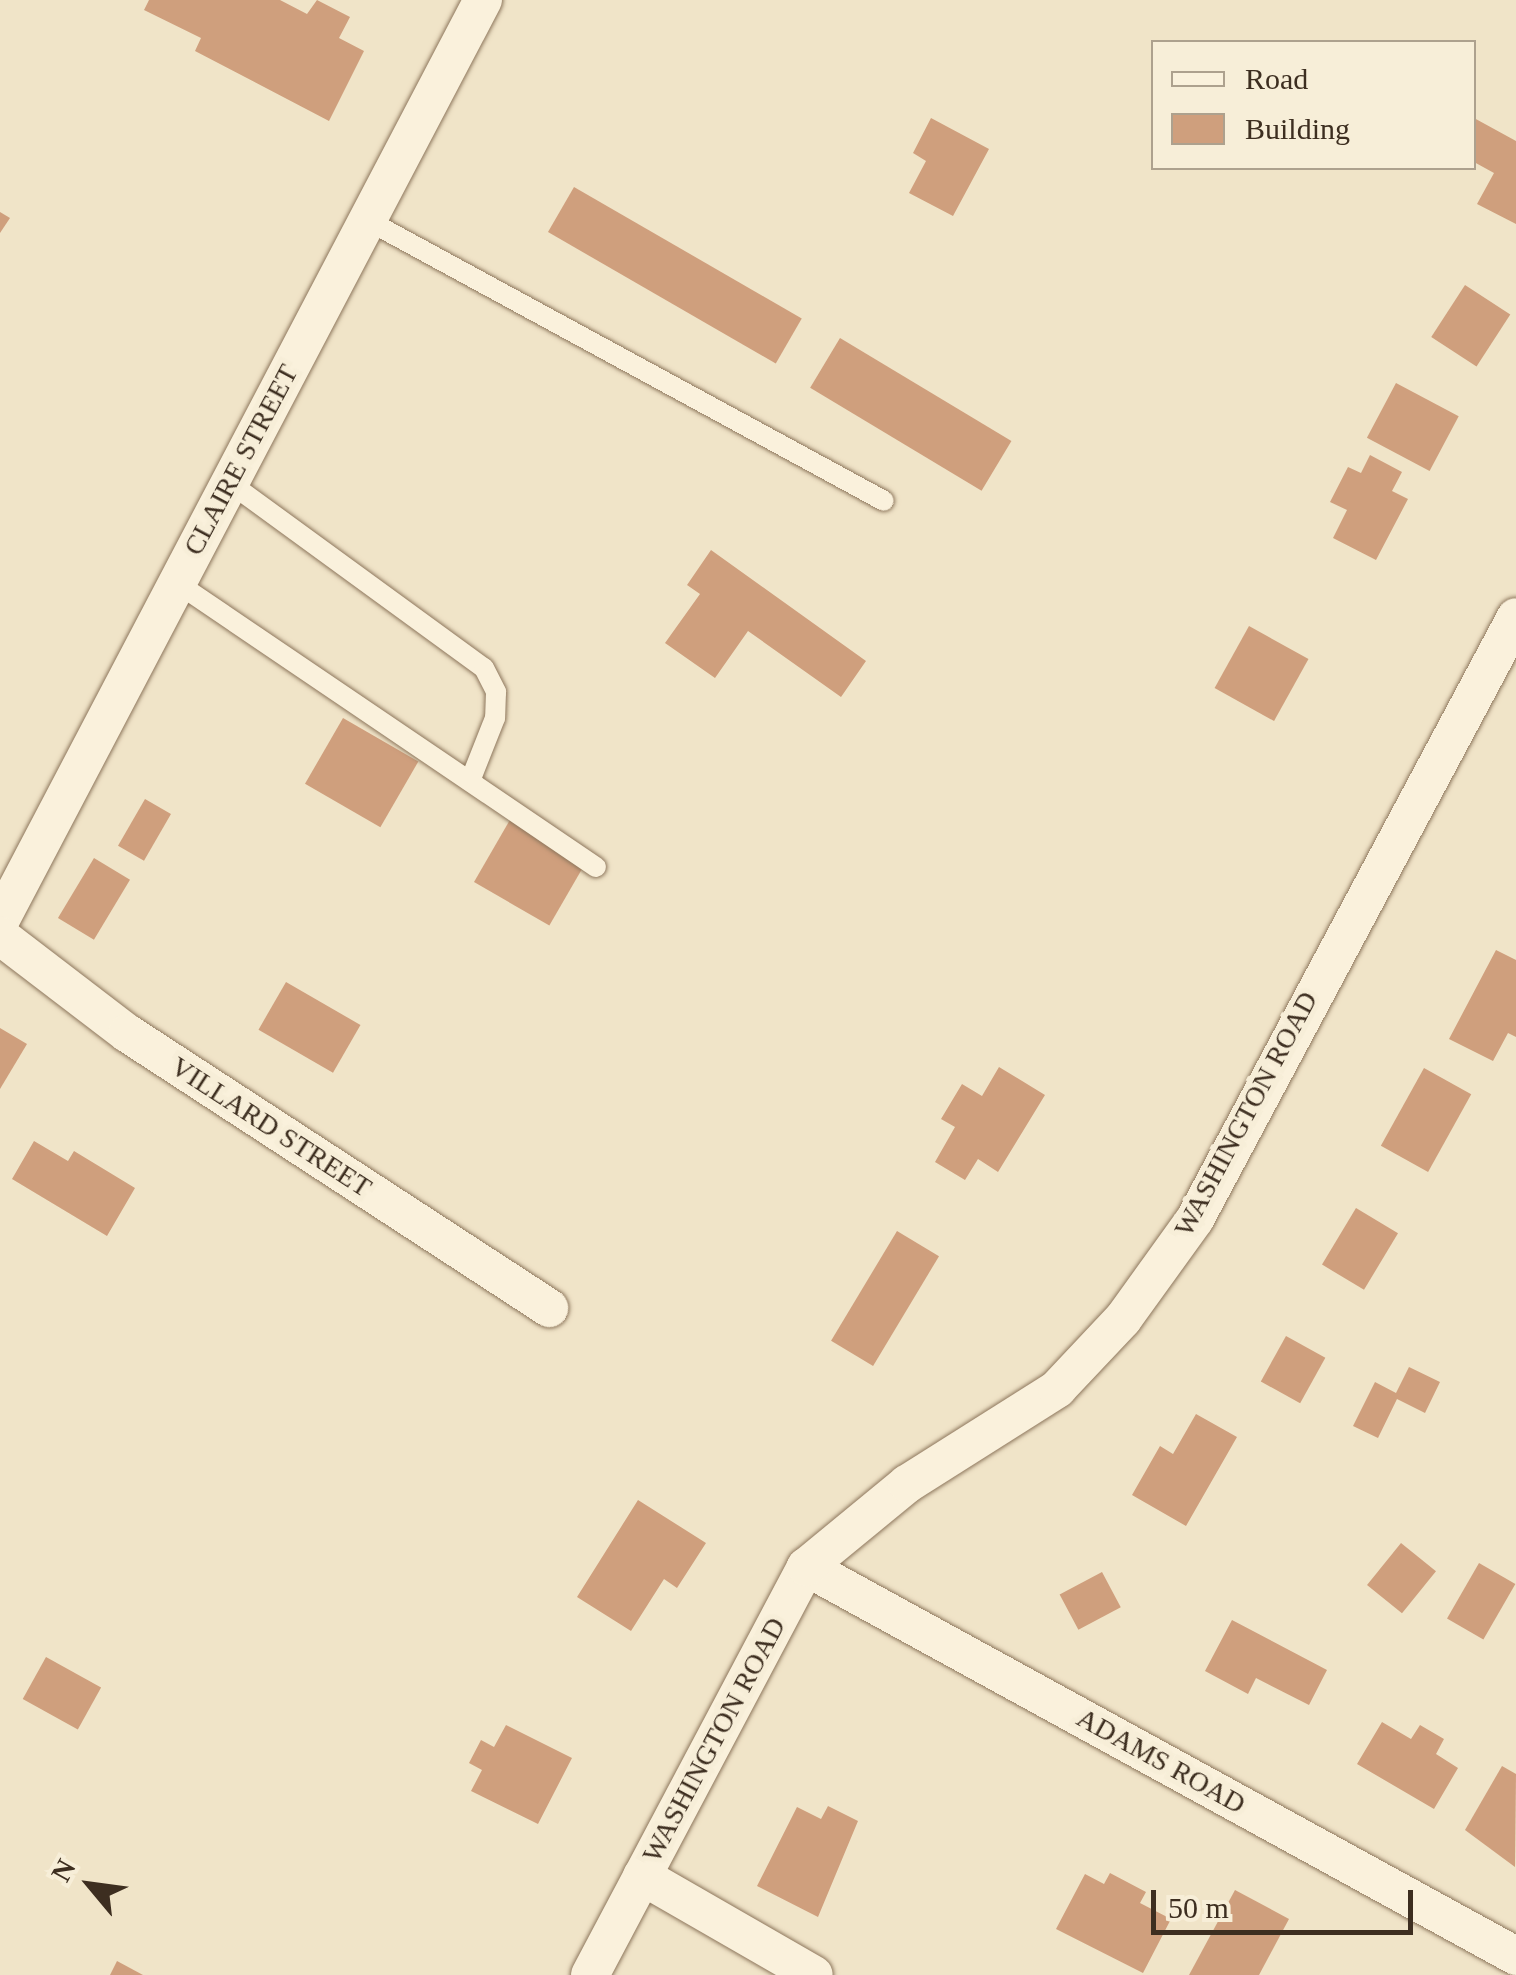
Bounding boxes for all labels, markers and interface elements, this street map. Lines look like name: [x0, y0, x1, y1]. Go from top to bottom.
legend: [1151, 40, 1476, 170]
text: Road: [1245, 62, 1308, 95]
text: Building: [1245, 112, 1350, 145]
street label: CLAIRE STREET: [177, 359, 305, 561]
street label: WASHINGTON ROAD: [1167, 986, 1325, 1242]
street label: VILLARD STREET: [164, 1050, 378, 1204]
street label: WASHINGTON ROAD: [635, 1612, 793, 1868]
street label: ADAMS ROAD: [1071, 1701, 1251, 1821]
north arrow: [40, 1835, 140, 1935]
text: N: [45, 1854, 82, 1887]
scale bar: [1156, 1870, 1418, 1932]
text: 50 m: [1168, 1891, 1229, 1924]

